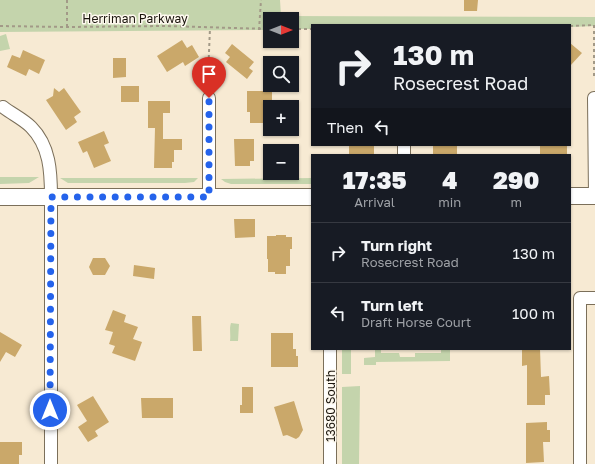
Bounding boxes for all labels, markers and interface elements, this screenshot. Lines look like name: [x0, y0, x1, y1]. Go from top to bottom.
street label: Herriman Parkway: [82, 11, 188, 26]
north arrow: [263, 12, 299, 48]
map controls: [263, 12, 299, 180]
text: 130 m: [393, 38, 474, 71]
icon: right: [327, 40, 379, 92]
button: search: [263, 56, 299, 92]
pin: [192, 57, 226, 98]
icon: arrive: [198, 63, 220, 85]
text: Rosecrest Road: [393, 72, 528, 94]
button: +: [263, 100, 299, 136]
icon: left: [371, 116, 393, 138]
text: Then: [327, 118, 363, 136]
button: −: [263, 144, 299, 180]
text: 17:35: [343, 165, 407, 194]
text: 4: [442, 165, 457, 194]
text: 290: [493, 165, 539, 194]
text: Arrival: [354, 194, 395, 210]
text: min: [438, 194, 461, 210]
text: m: [510, 194, 522, 210]
text: Turn right: [361, 236, 432, 254]
icon: right: [327, 242, 349, 264]
text: 130 m: [513, 244, 555, 262]
text: Rosecrest Road: [361, 254, 459, 270]
text: Turn left: [361, 296, 423, 314]
icon: left: [327, 302, 349, 324]
text: 100 m: [512, 304, 555, 322]
text: Draft Horse Court: [361, 314, 471, 330]
street label: 13680 South: [323, 370, 338, 442]
position arrow: [29, 389, 71, 431]

